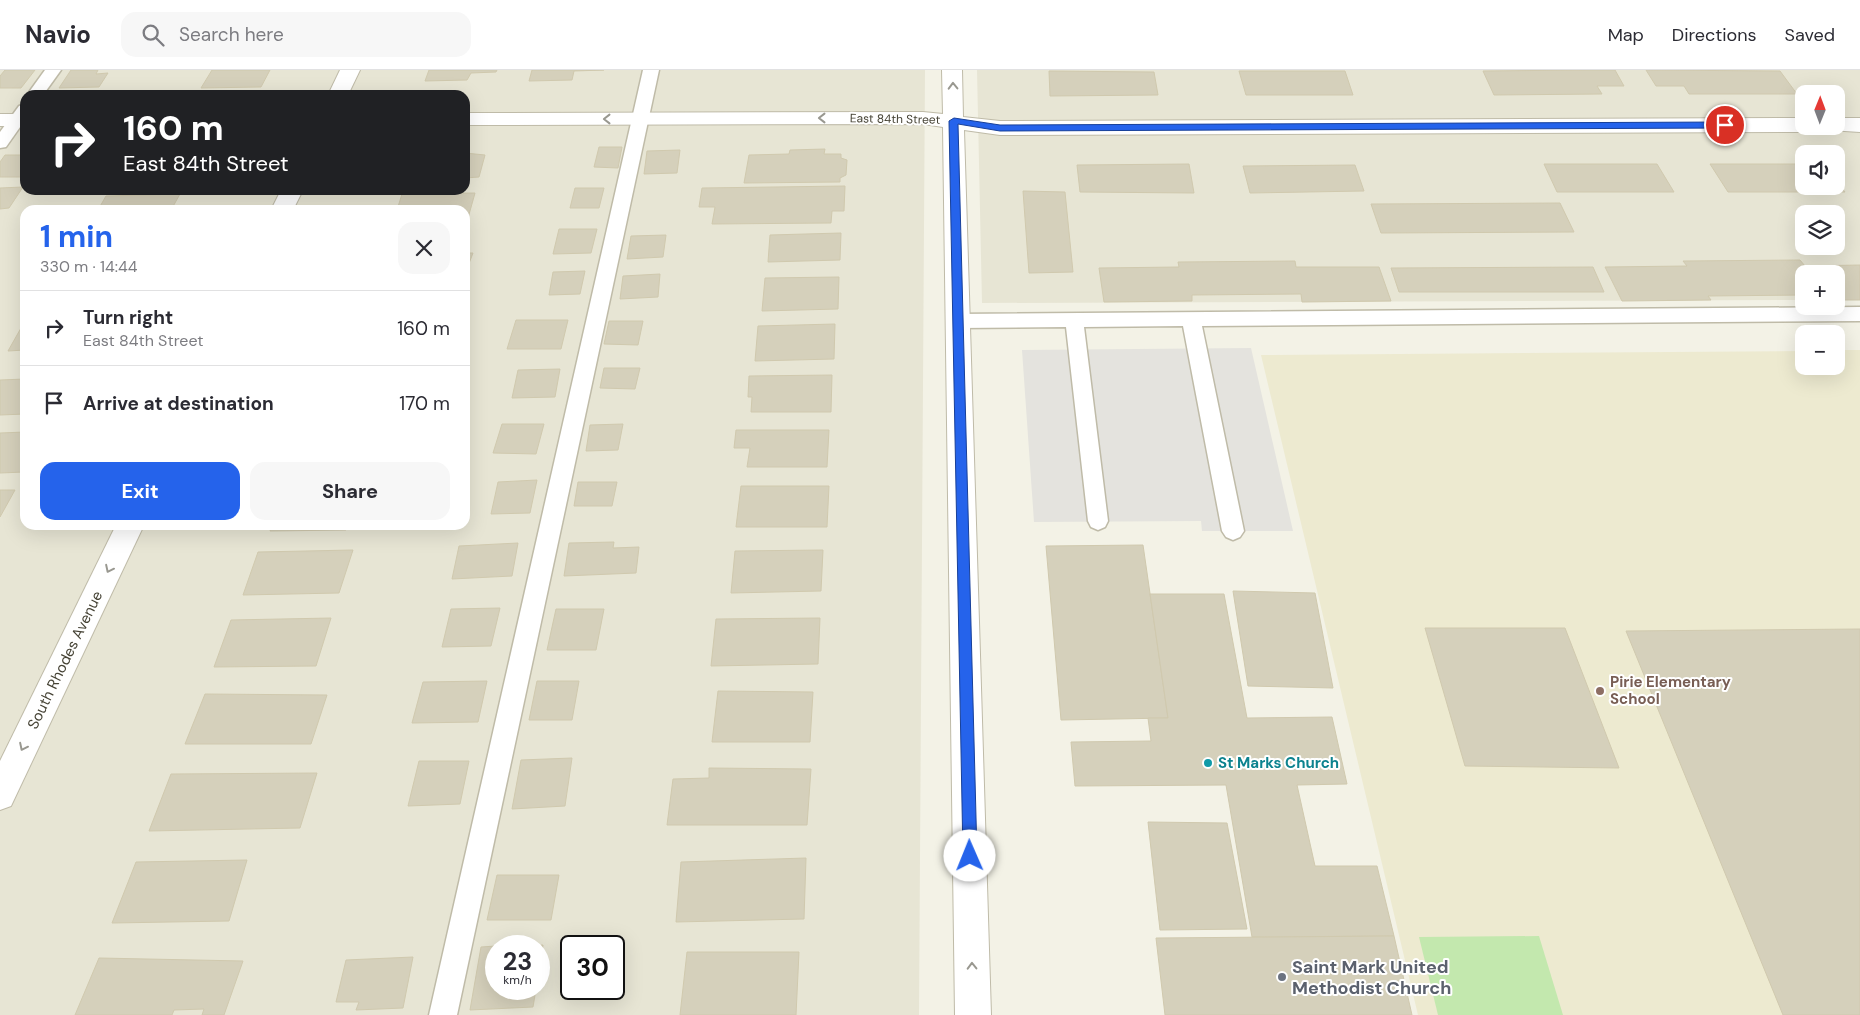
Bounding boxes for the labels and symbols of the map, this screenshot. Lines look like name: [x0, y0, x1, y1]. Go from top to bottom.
one-way arrow: [948, 82, 958, 90]
north arrow: [1795, 85, 1845, 135]
pin: [1704, 104, 1746, 146]
street label: East 84th Street: [850, 110, 941, 128]
one-way arrow: [818, 113, 826, 123]
one-way arrow: [603, 114, 610, 124]
one-way arrow: [105, 564, 115, 573]
street label: South Rhodes Avenue: [23, 588, 107, 732]
place label: Pirie Elementary School: [1610, 672, 1731, 709]
marker: Pirie Elementary School: [1594, 685, 1606, 697]
one-way arrow: [19, 742, 29, 751]
place label: St Marks Church: [1218, 753, 1339, 773]
marker: St Marks Church: [1202, 757, 1214, 769]
position arrow: [943, 829, 995, 881]
speed limit sign: 30: [560, 935, 625, 1000]
place label: Saint Mark United Methodist Church: [1292, 955, 1451, 1000]
one-way arrow: [967, 962, 978, 970]
marker: Saint Mark United Methodist Church: [1276, 971, 1288, 983]

